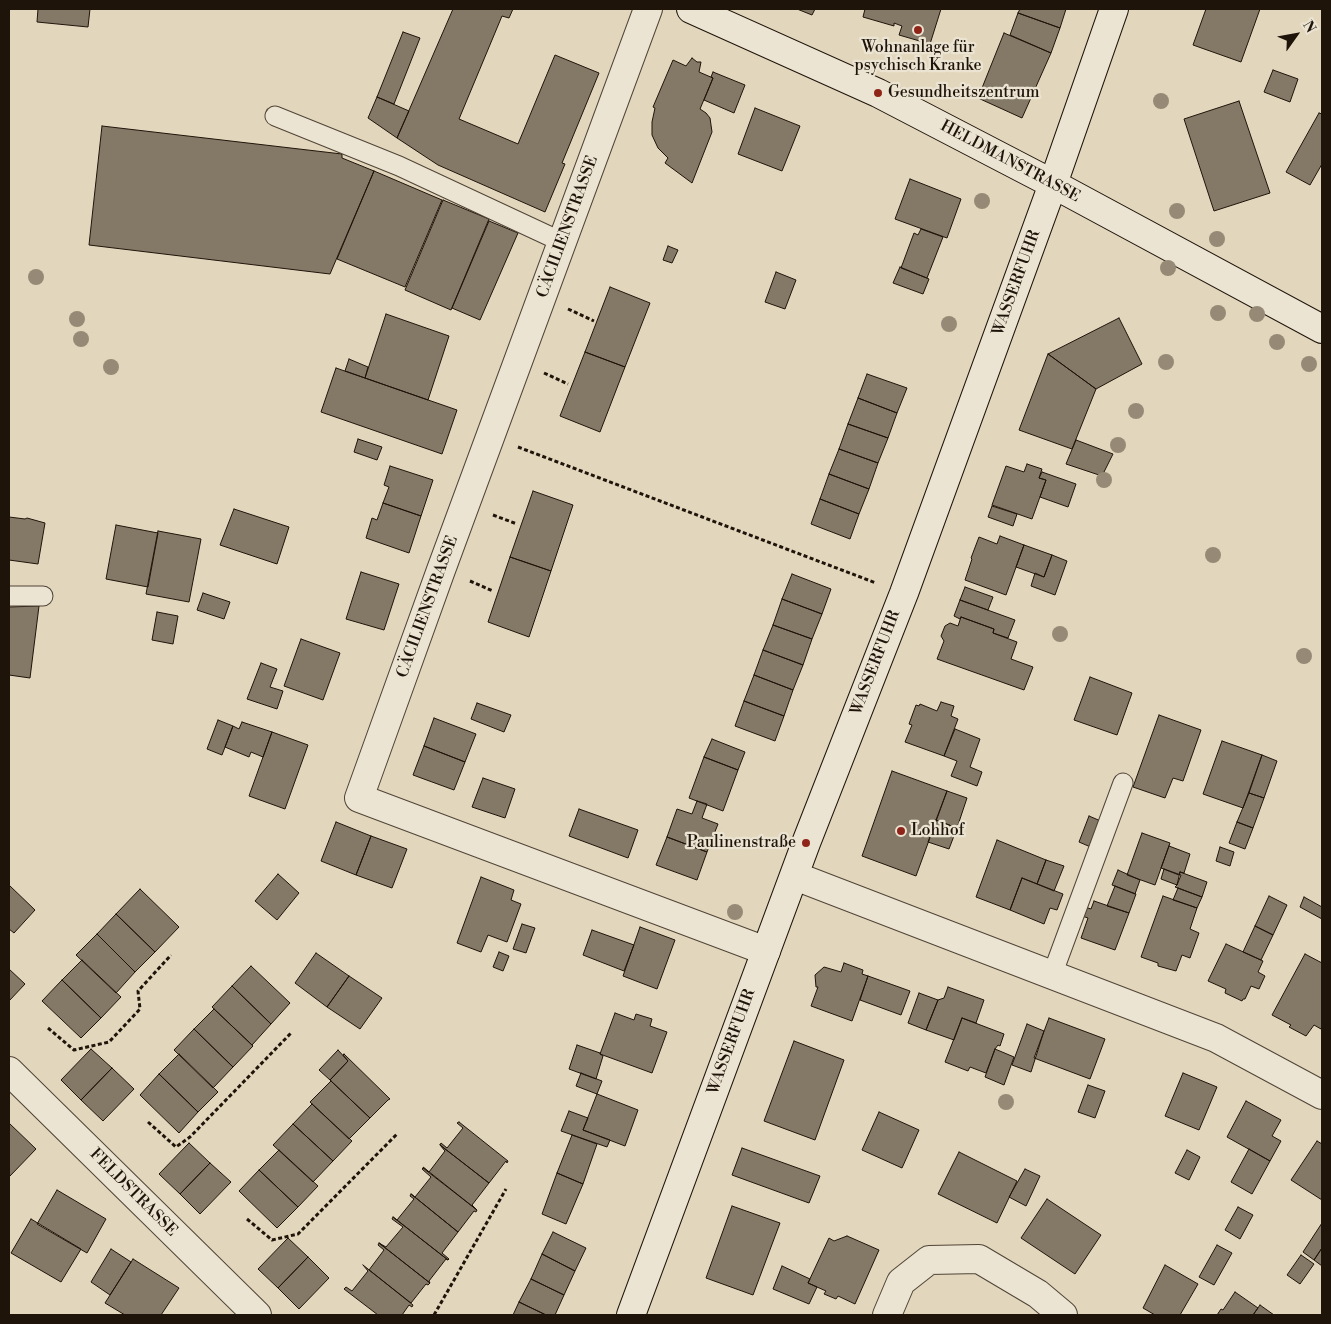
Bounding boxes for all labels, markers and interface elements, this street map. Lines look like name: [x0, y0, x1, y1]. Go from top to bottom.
north arrow: [1271, 10, 1321, 60]
text: N: [1298, 18, 1319, 37]
marker: Wohnanlage für psychisch Kranke: [912, 24, 924, 36]
place label: Wohnanlage für psychisch Kranke: [855, 38, 981, 76]
place label: Gesundheitszentrum: [888, 83, 1039, 103]
marker: Gesundheitszentrum: [872, 87, 884, 99]
street label: HELDMANSTRASSE: [937, 117, 1083, 207]
street label: CÄCILIENSTRASSE: [533, 153, 603, 301]
street label: WASSERFUHR: [989, 228, 1045, 338]
street label: CÄCILIENSTRASSE: [393, 533, 463, 681]
street label: WASSERFUHR: [847, 608, 905, 718]
place label: Lohhof: [911, 821, 964, 841]
marker: Lohhof: [895, 825, 907, 837]
place label: Paulinenstraße: [687, 833, 796, 853]
marker: Paulinenstraße: [800, 837, 812, 849]
street label: WASSERFUHR: [704, 987, 760, 1097]
street label: FELDSTRASSE: [85, 1145, 181, 1241]

